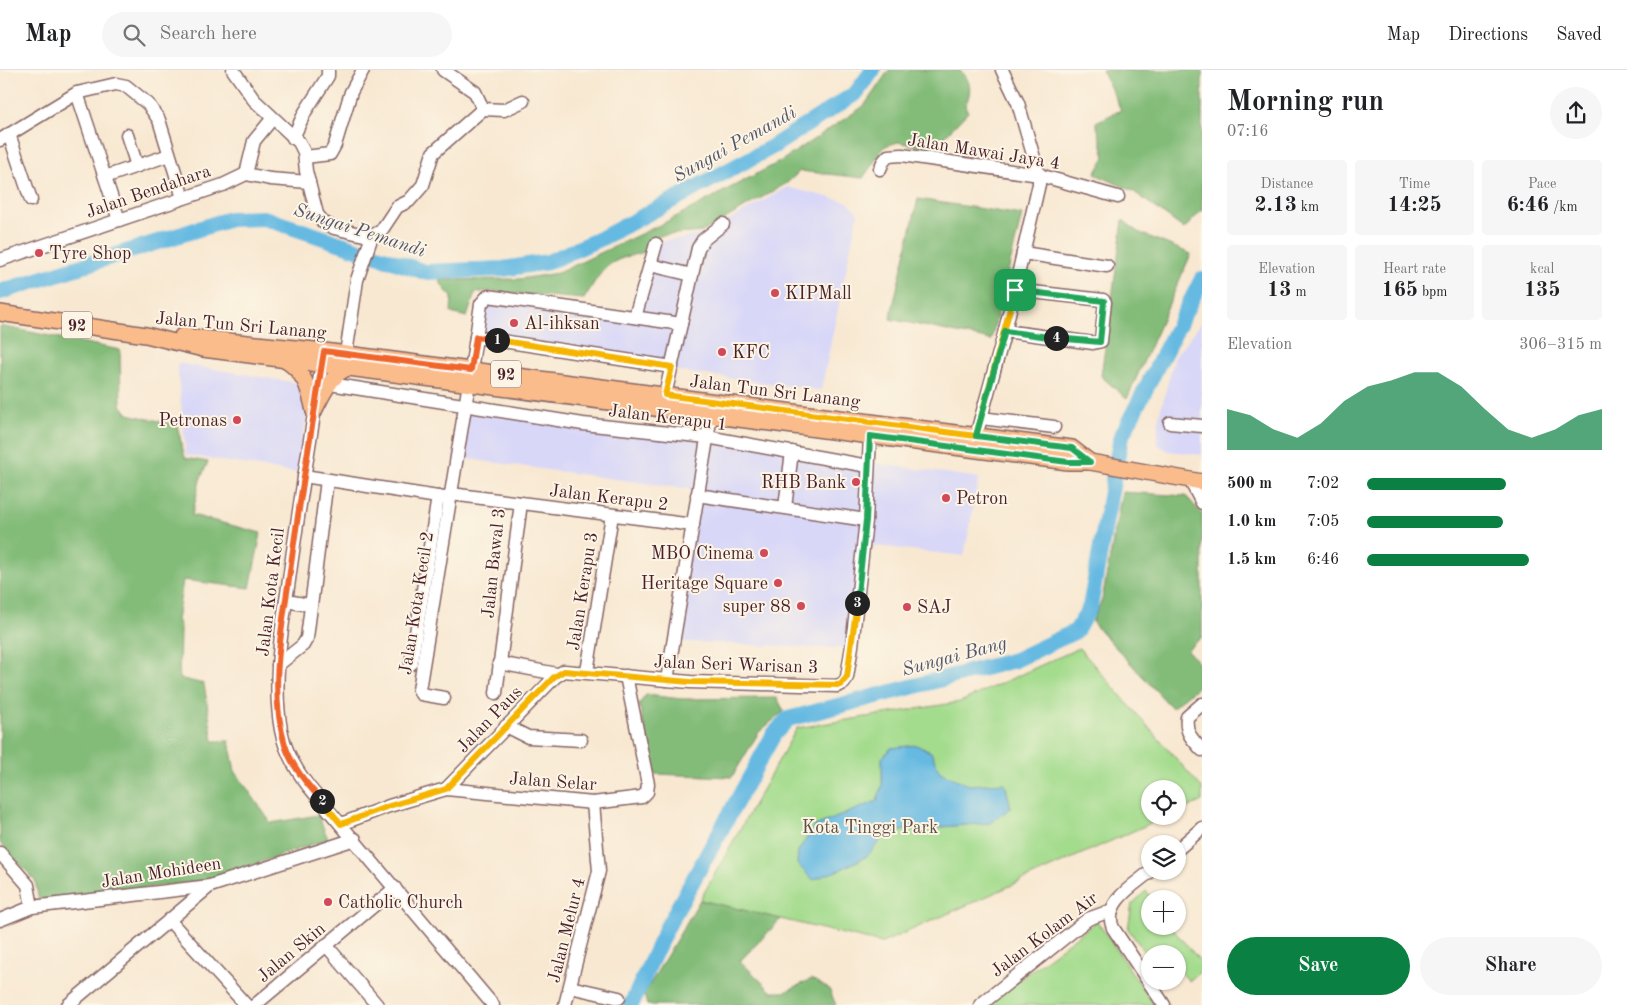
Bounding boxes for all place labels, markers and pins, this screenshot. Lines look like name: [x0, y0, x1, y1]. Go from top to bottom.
place label: Tyre Shop: [49, 245, 131, 263]
marker: Tyre Shop: [33, 247, 45, 259]
pin: [994, 269, 1036, 311]
place label: KIPMall: [785, 285, 852, 303]
marker: KIPMall: [769, 287, 781, 299]
place label: Al-ihksan: [524, 315, 600, 333]
marker: Al-ihksan: [508, 317, 520, 329]
pin: 4: [1044, 326, 1068, 350]
pin: 1: [484, 328, 510, 352]
place label: KFC: [732, 344, 770, 362]
marker: KFC: [716, 346, 728, 358]
place label: Petronas: [158, 412, 227, 430]
marker: Petronas: [231, 414, 243, 426]
place label: RHB Bank: [761, 474, 846, 492]
marker: RHB Bank: [850, 476, 862, 488]
place label: Petron: [956, 490, 1008, 508]
marker: Petron: [940, 492, 952, 504]
place label: MBO Cinema: [651, 545, 754, 563]
marker: MBO Cinema: [758, 547, 770, 559]
place label: Heritage Square: [641, 575, 768, 593]
marker: Heritage Square: [772, 577, 784, 589]
pin: 3: [844, 590, 870, 616]
place label: super 88: [723, 598, 791, 616]
place label: SAJ: [917, 599, 951, 617]
marker: super 88: [795, 600, 807, 612]
marker: SAJ: [901, 601, 913, 613]
pin: 2: [310, 788, 334, 814]
place label: Catholic Church: [338, 894, 463, 912]
marker: Catholic Church: [322, 896, 334, 908]

